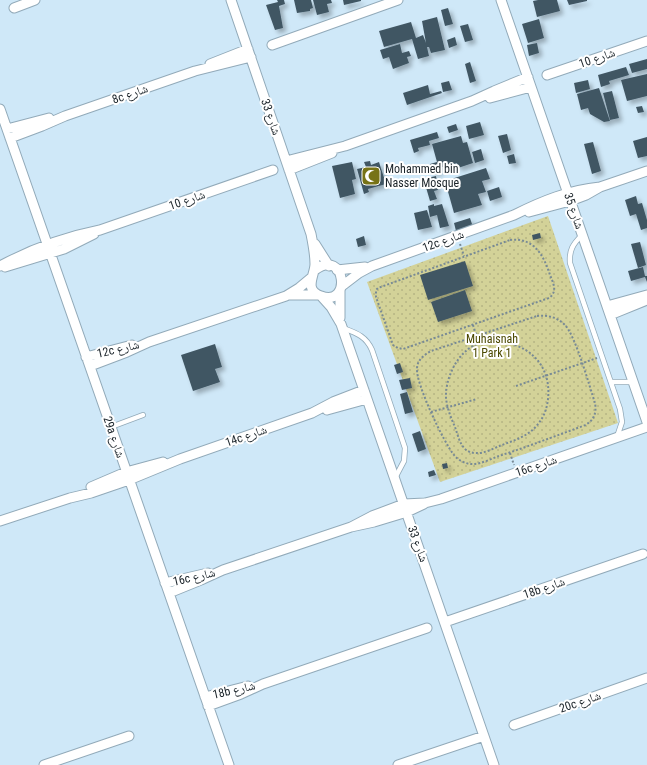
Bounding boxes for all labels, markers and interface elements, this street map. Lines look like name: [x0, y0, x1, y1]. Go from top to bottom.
street label: شارع 10: [577, 45, 617, 72]
street label: 8c شارع: [110, 81, 150, 108]
street label: شارع 33: [257, 97, 284, 137]
place label: Mohammed bin Nasser Mosque: [385, 162, 460, 190]
mosque icon: Mohammed bin Nasser Mosque: [360, 165, 382, 187]
street label: شارع 10: [167, 187, 207, 214]
street label: شارع 35: [560, 191, 587, 231]
street label: 12c شارع: [420, 227, 466, 256]
park label: Muhaisnah 1 Park 1: [466, 332, 518, 360]
street label: 12c شارع: [95, 337, 141, 362]
street label: 29a شارع: [99, 414, 128, 460]
street label: 14c شارع: [223, 422, 269, 451]
street label: 16c شارع: [513, 452, 559, 481]
street label: شارع 33: [404, 524, 431, 564]
street label: 16c شارع: [171, 565, 217, 590]
street label: 18b شارع: [521, 574, 567, 603]
street label: 18b شارع: [211, 678, 257, 703]
street label: 20c شارع: [557, 688, 603, 717]

